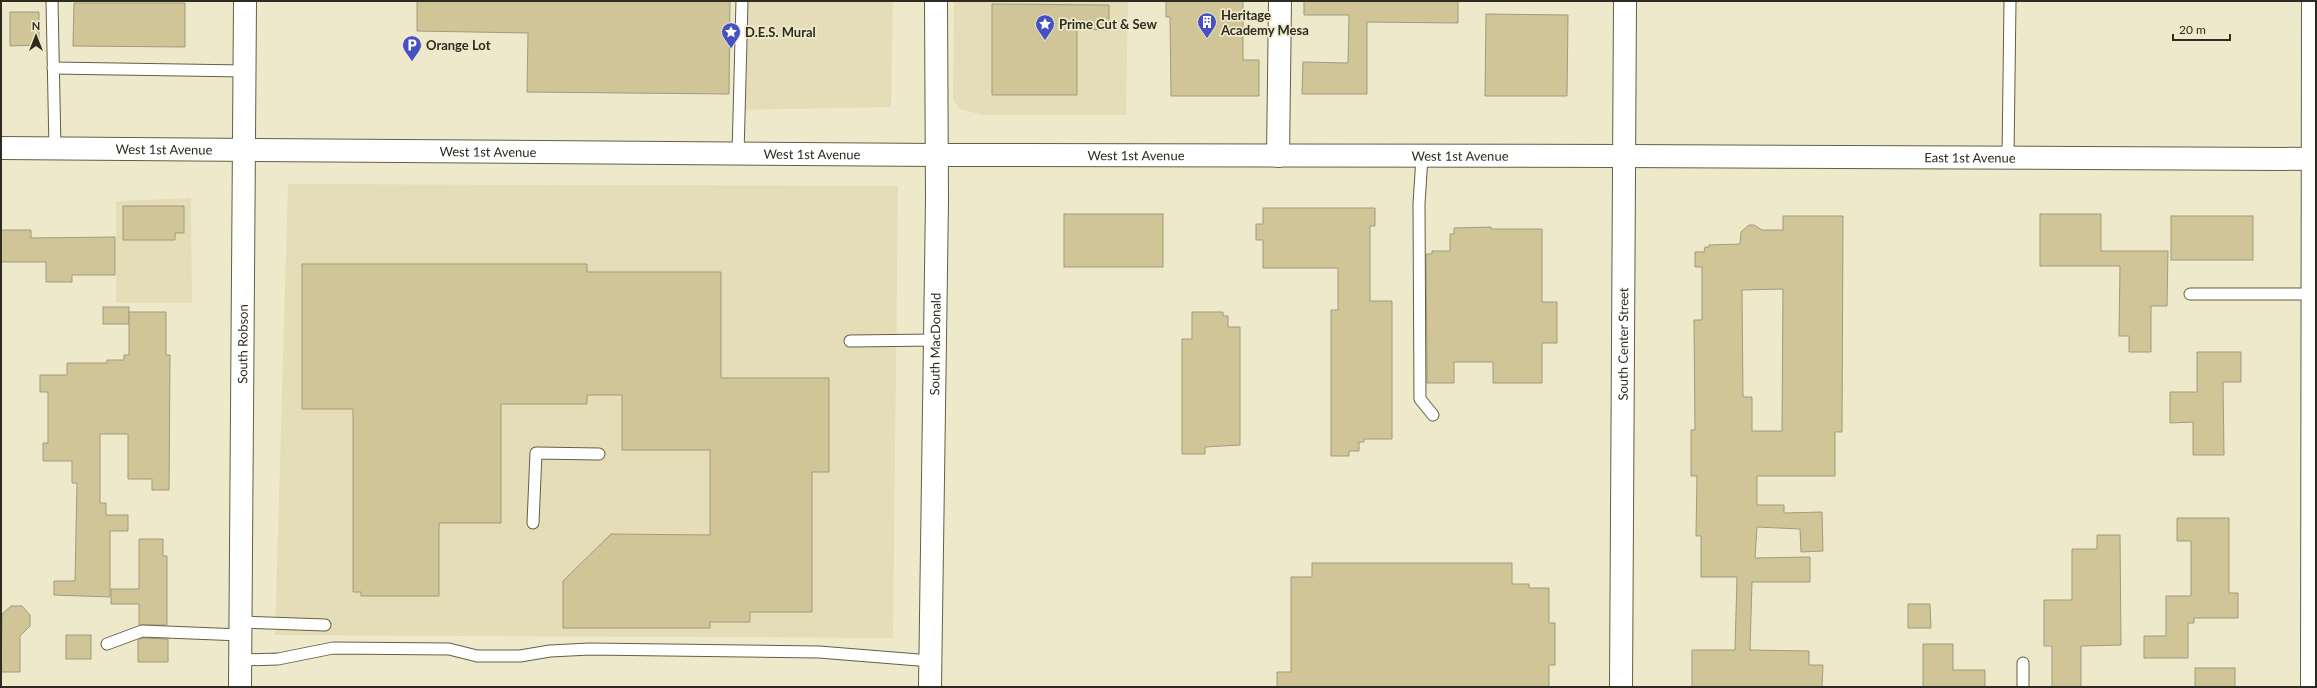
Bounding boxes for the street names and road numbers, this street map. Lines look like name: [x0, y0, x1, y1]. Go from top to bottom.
street label: West 1st Avenue: [115, 141, 213, 158]
street label: West 1st Avenue: [439, 143, 537, 160]
street label: West 1st Avenue: [763, 146, 861, 162]
street label: West 1st Avenue: [1087, 147, 1185, 163]
street label: West 1st Avenue: [1411, 148, 1509, 164]
street label: East 1st Avenue: [1924, 149, 2016, 166]
street label: South Center Street: [1615, 287, 1631, 401]
street label: South MacDonald: [926, 293, 944, 395]
street label: South Robson: [234, 304, 251, 384]

